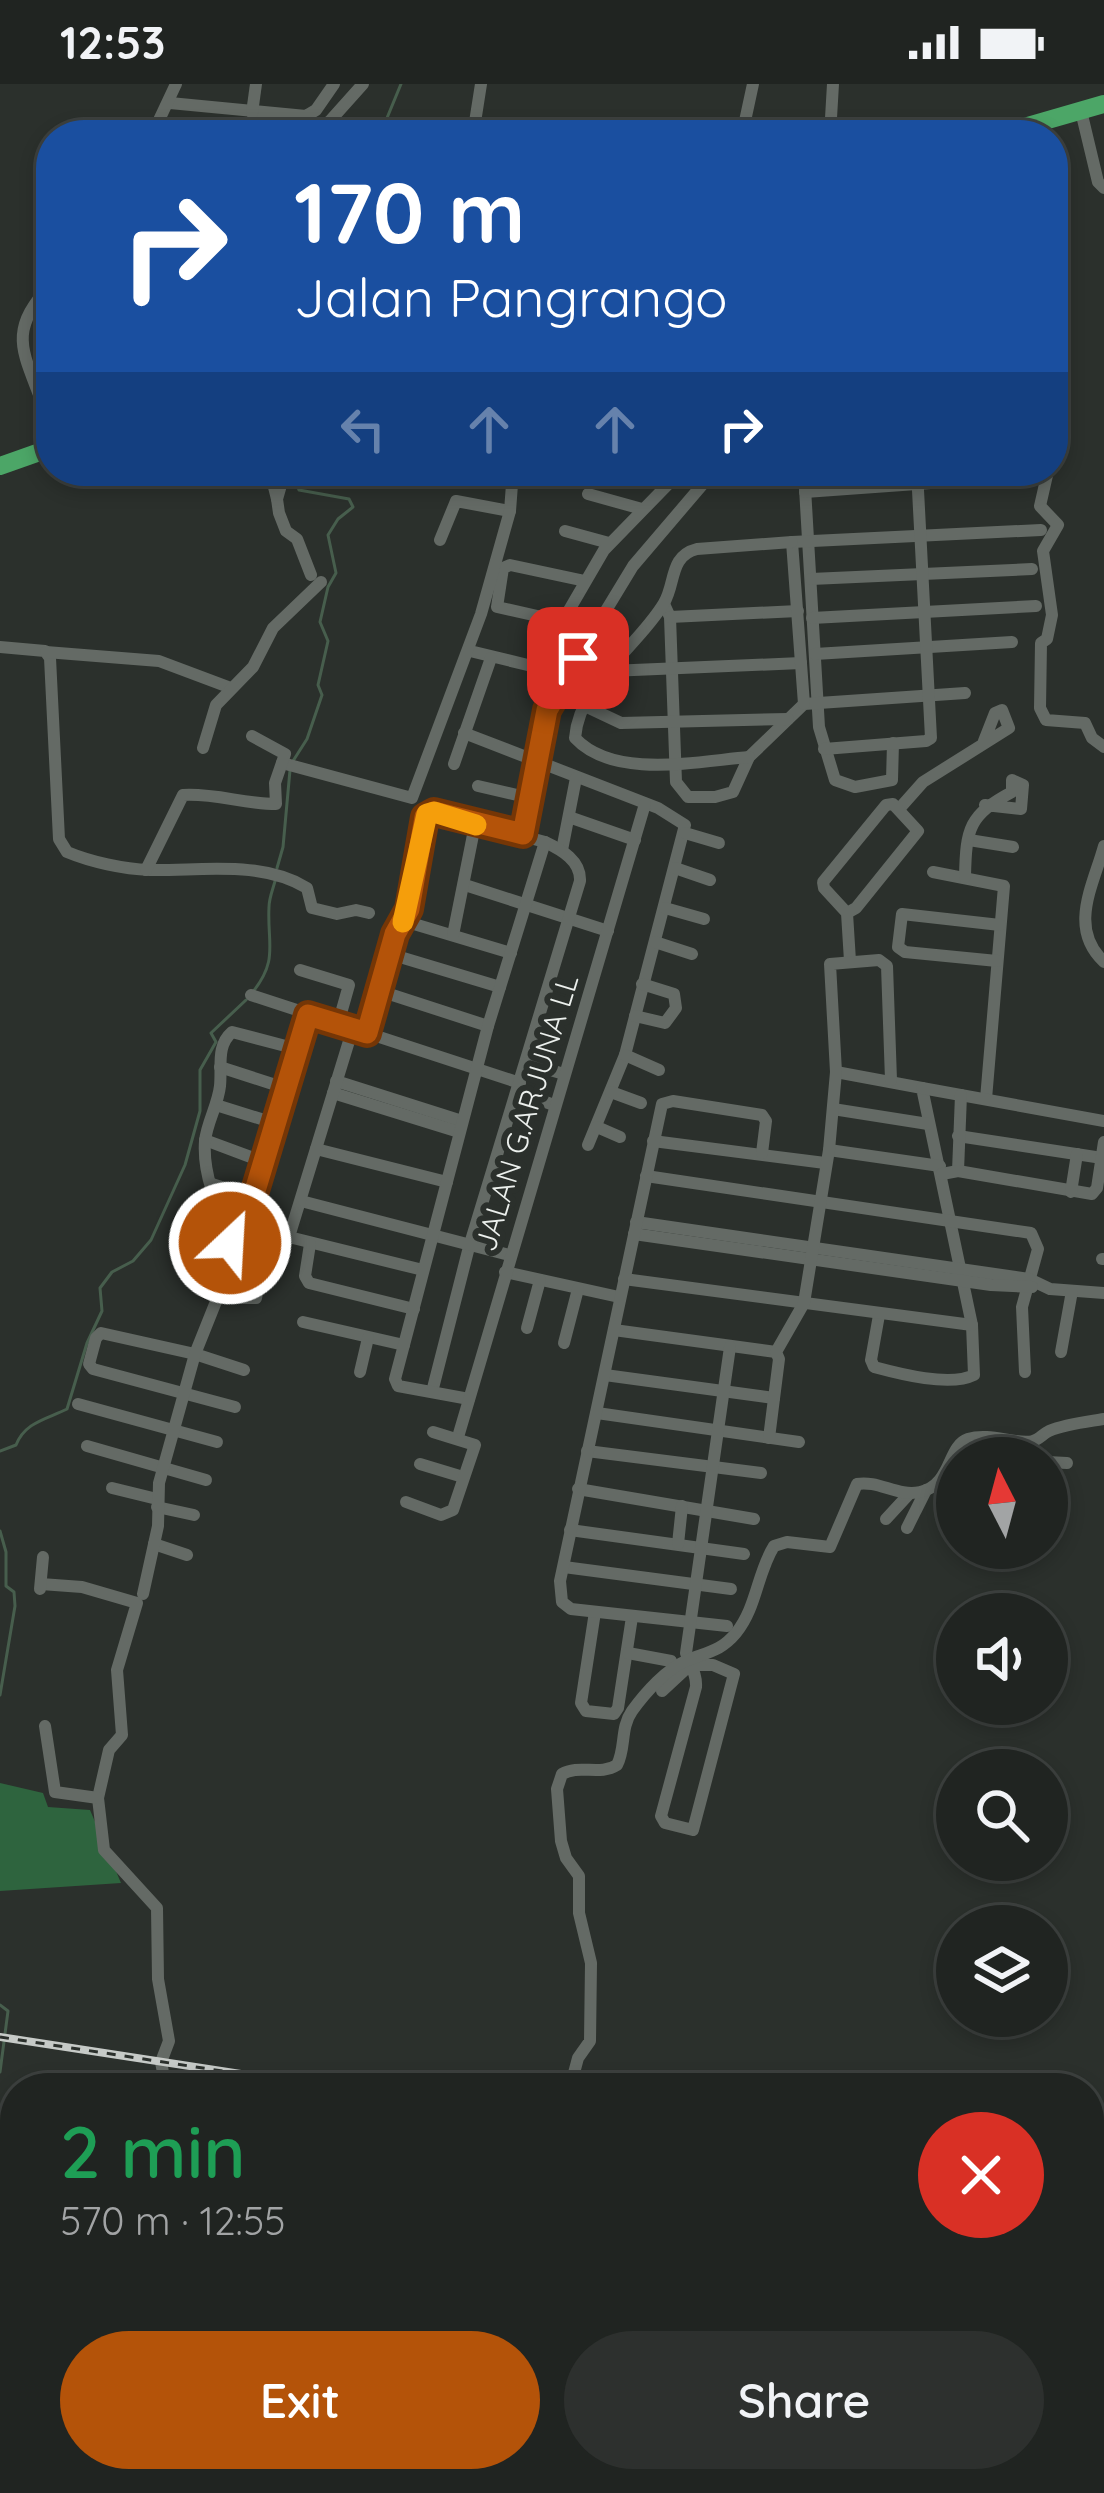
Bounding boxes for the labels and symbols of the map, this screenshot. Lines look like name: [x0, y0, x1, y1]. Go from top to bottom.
pin: [527, 607, 629, 709]
street label: JALAN G.ARJUNA LL: [466, 970, 586, 1256]
position arrow: [167, 1180, 293, 1306]
north arrow: [936, 1437, 1068, 1569]

